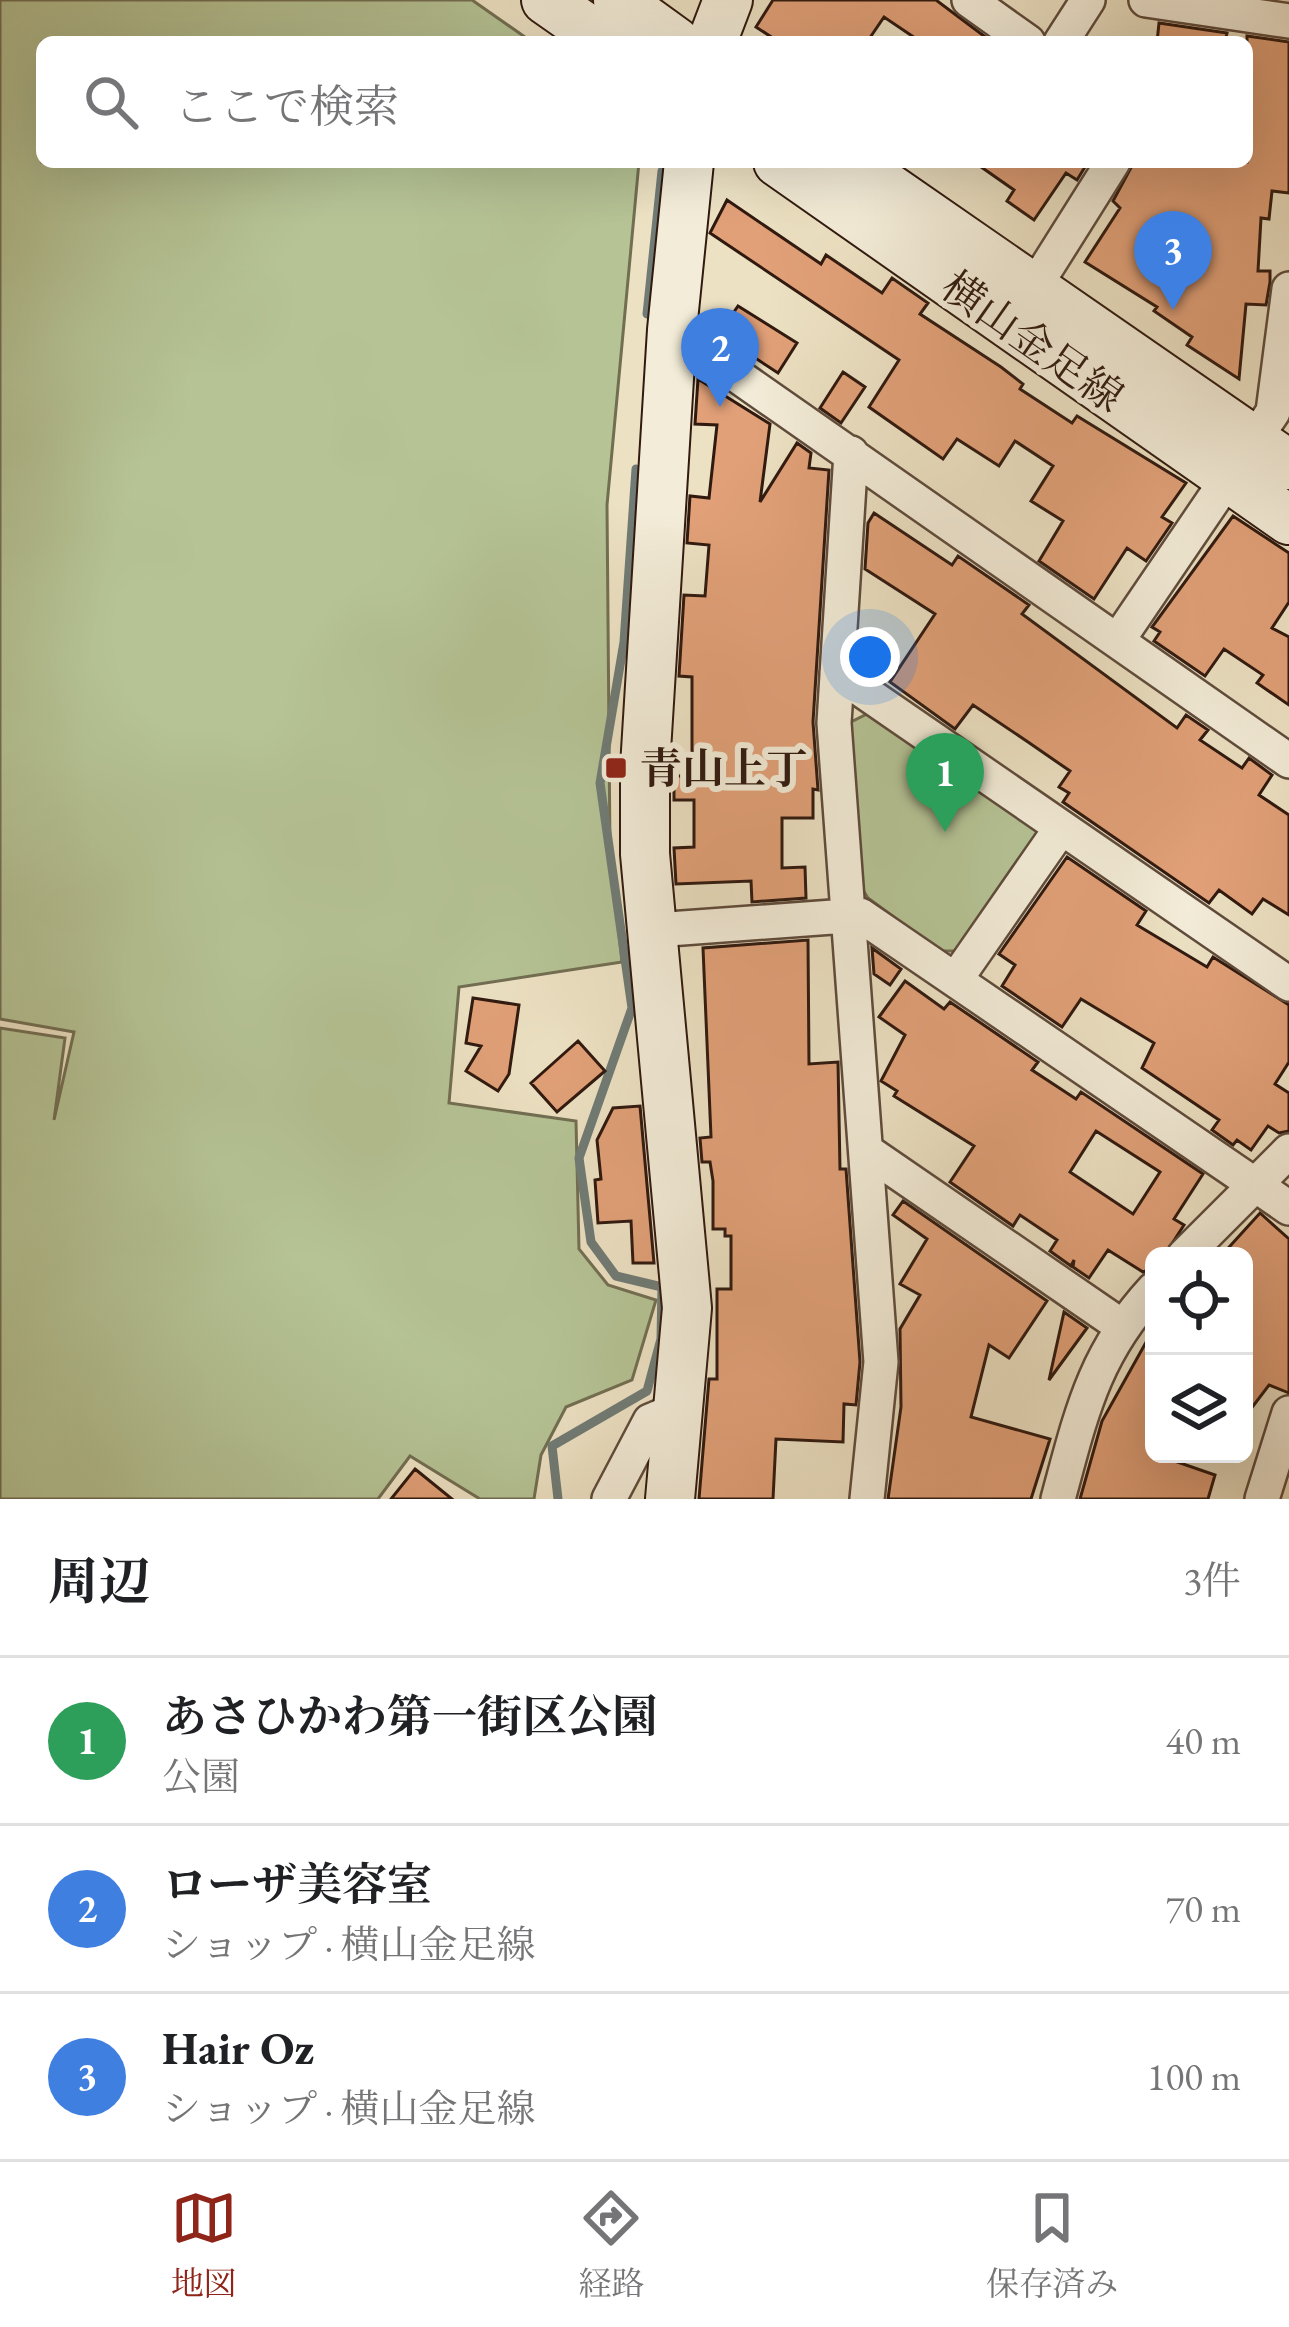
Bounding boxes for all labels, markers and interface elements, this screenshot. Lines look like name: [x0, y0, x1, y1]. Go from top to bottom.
search box: [36, 36, 1253, 168]
icon: search: [78, 69, 144, 135]
text: ここで検索: [174, 77, 399, 135]
pin: 3: [1134, 211, 1212, 310]
street label: 横山金足線: [931, 259, 1135, 424]
pin: 2: [681, 308, 759, 407]
your location: [840, 627, 900, 687]
pin: 1: [906, 733, 984, 832]
place label: 青山上丁: [640, 741, 808, 796]
marker: 青山上丁: [603, 755, 629, 781]
map controls: [1145, 1247, 1253, 1463]
button: locate: [1145, 1247, 1253, 1355]
button: layers: [1145, 1355, 1253, 1463]
text: 周辺: [48, 1548, 150, 1614]
text: 3件: [1183, 1555, 1241, 1606]
text: あさひかわ第一街区公園: [162, 1687, 657, 1745]
text: 1: [77, 1715, 97, 1766]
text: 40 m: [1165, 1715, 1241, 1766]
text: 公園: [162, 1751, 240, 1802]
text: ローザ美容室: [162, 1855, 432, 1913]
text: 2: [77, 1883, 97, 1934]
text: 70 m: [1165, 1883, 1241, 1934]
text: ショップ · 横山金足線: [162, 1919, 536, 1970]
text: Hair Oz: [162, 2019, 314, 2077]
text: 3: [77, 2051, 97, 2102]
text: 100 m: [1147, 2051, 1241, 2102]
text: ショップ · 横山金足線: [162, 2083, 536, 2134]
tab: 地図: [171, 2185, 237, 2305]
tab: 経路: [578, 2185, 644, 2305]
tab: 保存済み: [986, 2185, 1118, 2305]

